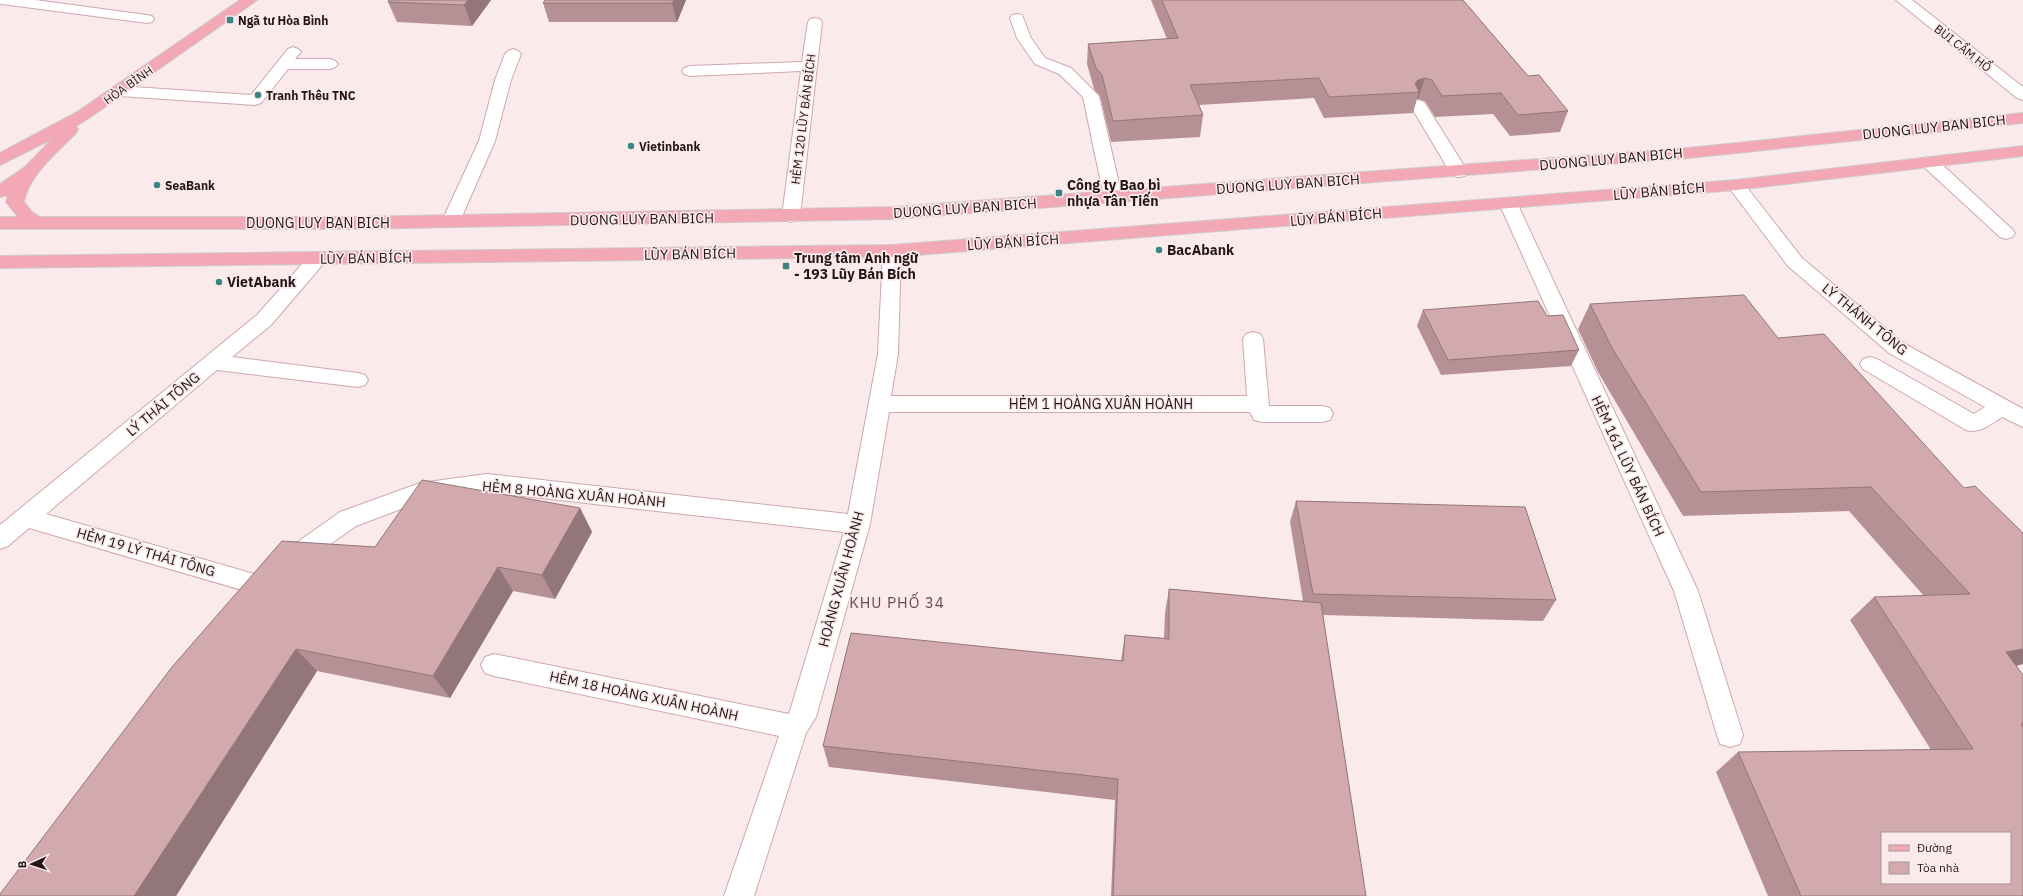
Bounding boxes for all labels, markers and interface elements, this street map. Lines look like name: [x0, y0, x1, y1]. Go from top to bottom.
place label: Ngã tư Hòa Bình: [238, 13, 328, 28]
marker: Ngã tư Hòa Bình: [225, 15, 235, 25]
street label: BÙI CẨM HỔ: [1931, 21, 1995, 75]
street label: HẺM 120 LŨY BÁN BÍCH: [788, 53, 818, 185]
street label: HÒA BÌNH: [100, 63, 156, 107]
place label: Tranh Thêu TNC: [266, 88, 356, 103]
marker: Tranh Thêu TNC: [253, 90, 263, 100]
street label: DUONG LUY BAN BICH: [1861, 111, 2007, 143]
place label: Vietinbank: [639, 139, 700, 154]
marker: Vietinbank: [626, 141, 636, 151]
street label: DUONG LUY BAN BICH: [1539, 144, 1683, 174]
street label: DUONG LUY BAN BICH: [1216, 170, 1360, 198]
place label: Công ty Bao bì nhựa Tân Tiến: [1067, 176, 1161, 210]
street label: LŨY BÁN BÍCH: [1612, 177, 1706, 204]
place label: SeaBank: [165, 178, 215, 193]
marker: SeaBank: [152, 180, 162, 190]
marker: Công ty Bao bì nhựa Tân Tiến: [1054, 188, 1064, 198]
street label: DUONG LUY BAN BICH: [893, 194, 1037, 222]
street label: LŨY BÁN BÍCH: [1289, 203, 1383, 230]
street label: DUONG LUY BAN BICH: [570, 209, 714, 229]
street label: DUONG LUY BAN BICH: [246, 214, 390, 232]
street label: LŨY BÁN BÍCH: [966, 229, 1060, 254]
place label: BacAbank: [1167, 241, 1235, 259]
street label: LŨY BÁN BÍCH: [644, 243, 736, 264]
marker: BacAbank: [1154, 245, 1164, 255]
street label: LŨY BÁN BÍCH: [320, 247, 412, 268]
place label: Trung tâm Anh ngữ - 193 Lũy Bán Bích: [794, 249, 919, 283]
marker: Trung tâm Anh ngữ - 193 Lũy Bán Bích: [781, 261, 791, 271]
place label: VietAbank: [227, 273, 297, 291]
marker: VietAbank: [214, 277, 224, 287]
street label: LÝ THÁNH TÔNG: [1819, 278, 1912, 359]
street label: LÝ THÁI TÔNG: [122, 367, 204, 440]
street label: HẺM 161 LŨY BÁN BÍCH: [1587, 392, 1669, 539]
street label: HẺM 1 HOÀNG XUÂN HOÀNH: [1009, 394, 1193, 413]
street label: HẺM 8 HOÀNG XUÂN HOÀNH: [481, 476, 667, 511]
street label: HOÀNG XUÂN HOÀNH: [813, 509, 868, 649]
street label: HẺM 19 LÝ THÁI TÔNG: [75, 523, 218, 580]
district label: KHU PHỐ 34: [849, 591, 945, 612]
street label: HẺM 18 HOÀNG XUÂN HOÀNH: [548, 666, 740, 725]
legend: [1881, 832, 2011, 884]
text: Đường: [1917, 840, 1952, 855]
north arrow: [12, 844, 52, 884]
text: B: [15, 860, 29, 869]
text: Tòa nhà: [1917, 860, 1960, 875]

